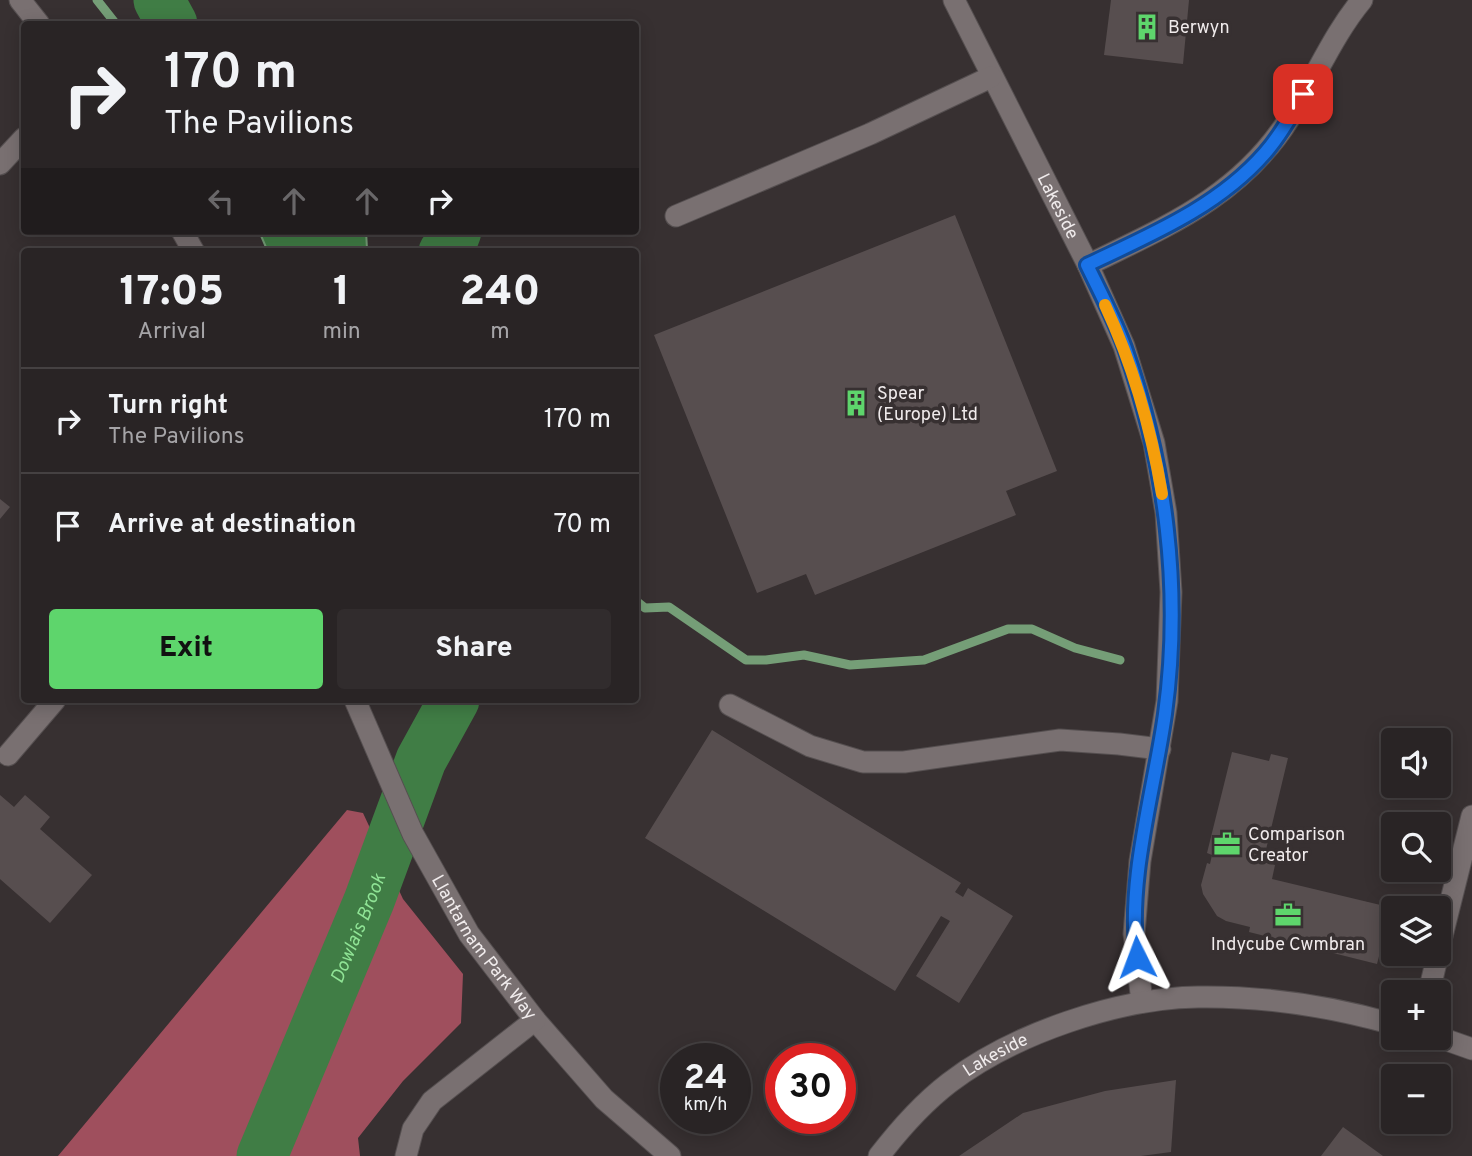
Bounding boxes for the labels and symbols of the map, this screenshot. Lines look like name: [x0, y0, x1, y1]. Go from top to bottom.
building icon: Berwyn: [1132, 12, 1162, 42]
place label: Berwyn: [1168, 17, 1230, 40]
pin: [1273, 64, 1333, 124]
street label: Lakeside: [1031, 170, 1083, 244]
place label: Spear (Europe) Ltd: [877, 383, 978, 427]
building icon: Spear (Europe) Ltd: [841, 388, 871, 418]
place label: Comparison Creator: [1248, 824, 1345, 868]
office icon: Comparison Creator: [1212, 829, 1242, 859]
water label: Dowlais Brook: [326, 870, 392, 987]
street label: Llantarnam Park Way: [425, 871, 541, 1025]
office icon: Indycube Cwmbran: [1273, 900, 1303, 930]
position arrow: [1100, 920, 1174, 994]
place label: Indycube Cwmbran: [1211, 934, 1365, 957]
street label: Lakeside: [959, 1029, 1032, 1083]
speed limit sign: 30: [765, 1043, 856, 1134]

